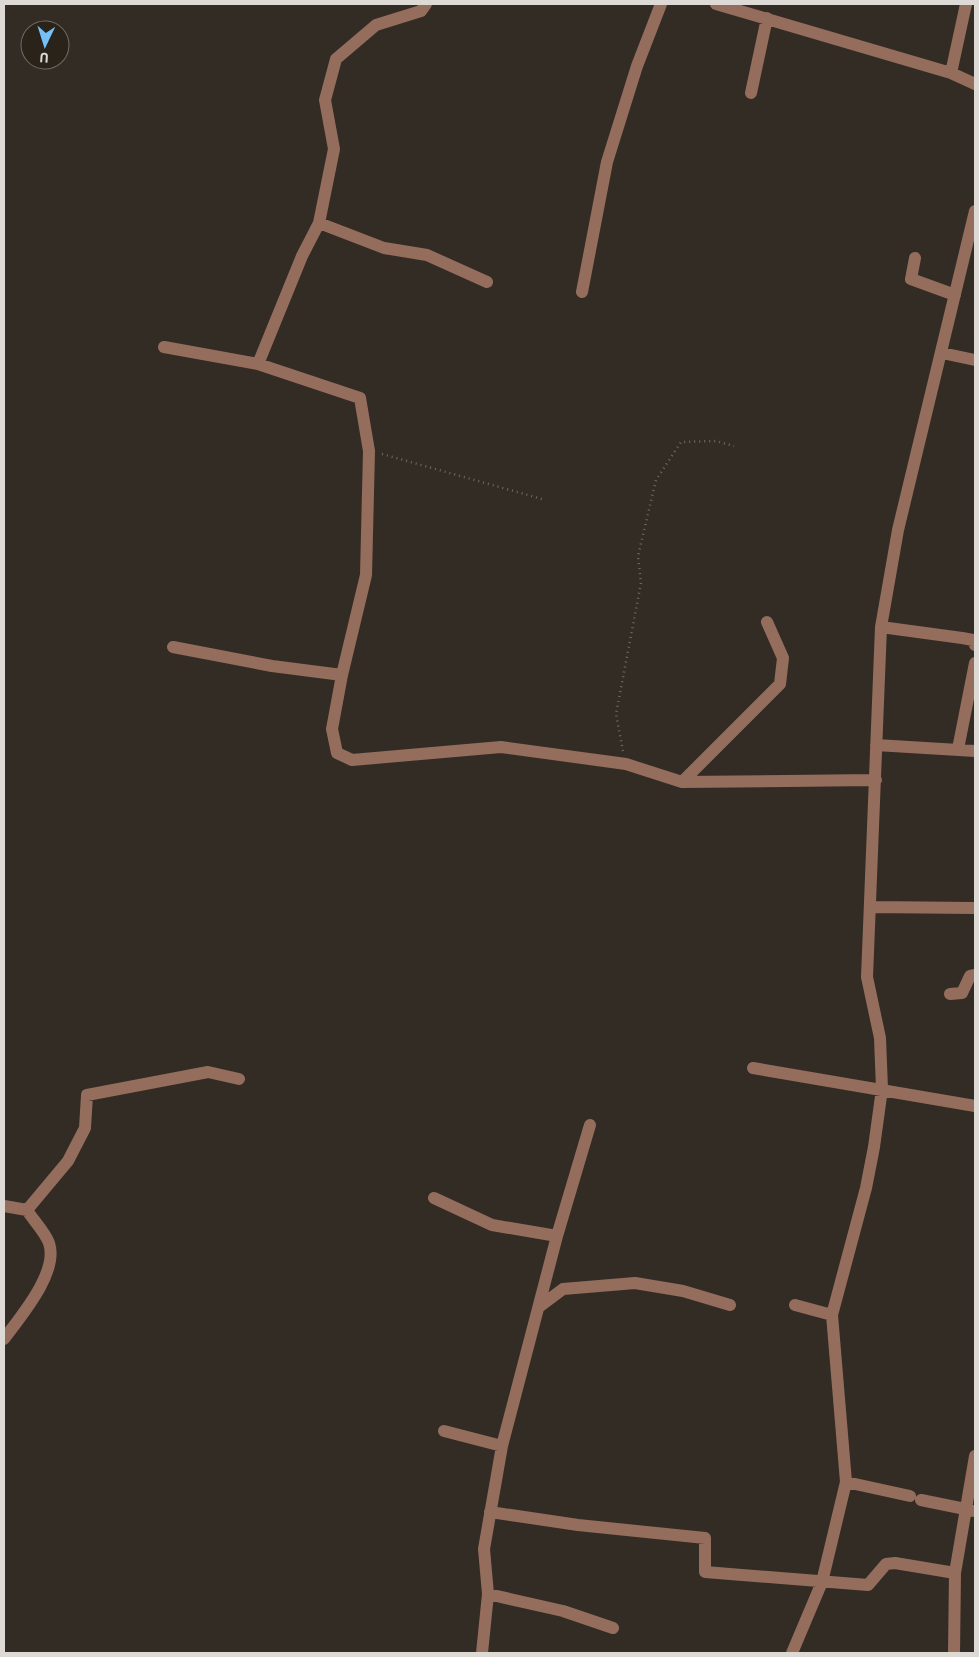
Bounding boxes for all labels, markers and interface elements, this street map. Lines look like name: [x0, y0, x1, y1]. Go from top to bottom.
north arrow: [20, 20, 70, 70]
text: U: [39, 48, 49, 69]

